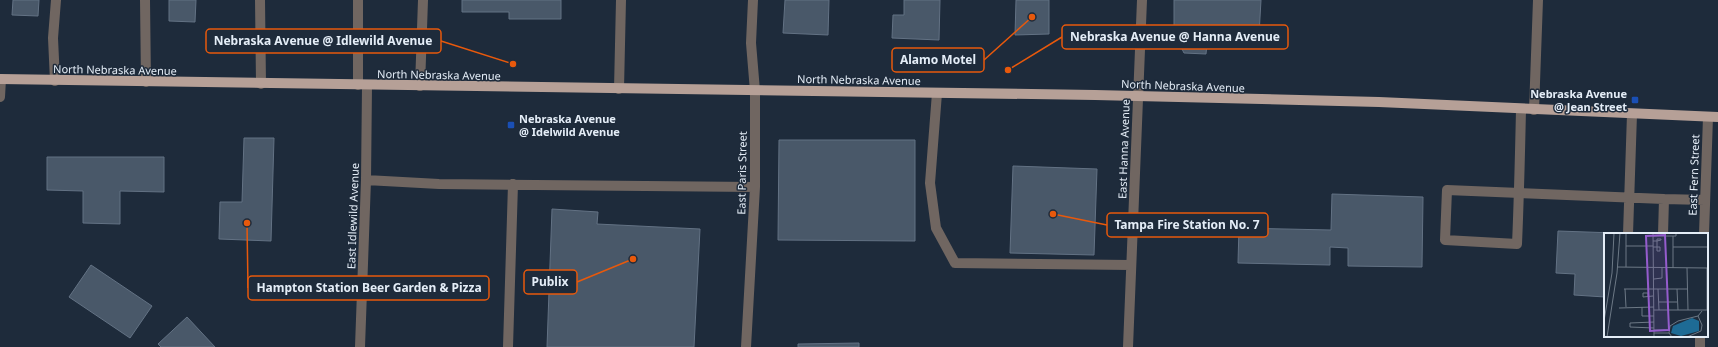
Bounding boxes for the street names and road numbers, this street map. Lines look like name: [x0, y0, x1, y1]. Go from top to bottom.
street label: North Nebraska Avenue: [53, 61, 177, 78]
street label: North Nebraska Avenue: [377, 66, 501, 83]
street label: North Nebraska Avenue: [797, 71, 921, 88]
street label: North Nebraska Avenue: [1121, 76, 1245, 95]
street label: East Hanna Avenue: [1114, 99, 1133, 199]
street label: East Paris Street: [733, 131, 750, 215]
street label: East Fern Street: [1685, 134, 1702, 216]
street label: East Idlewild Avenue: [343, 163, 362, 269]

